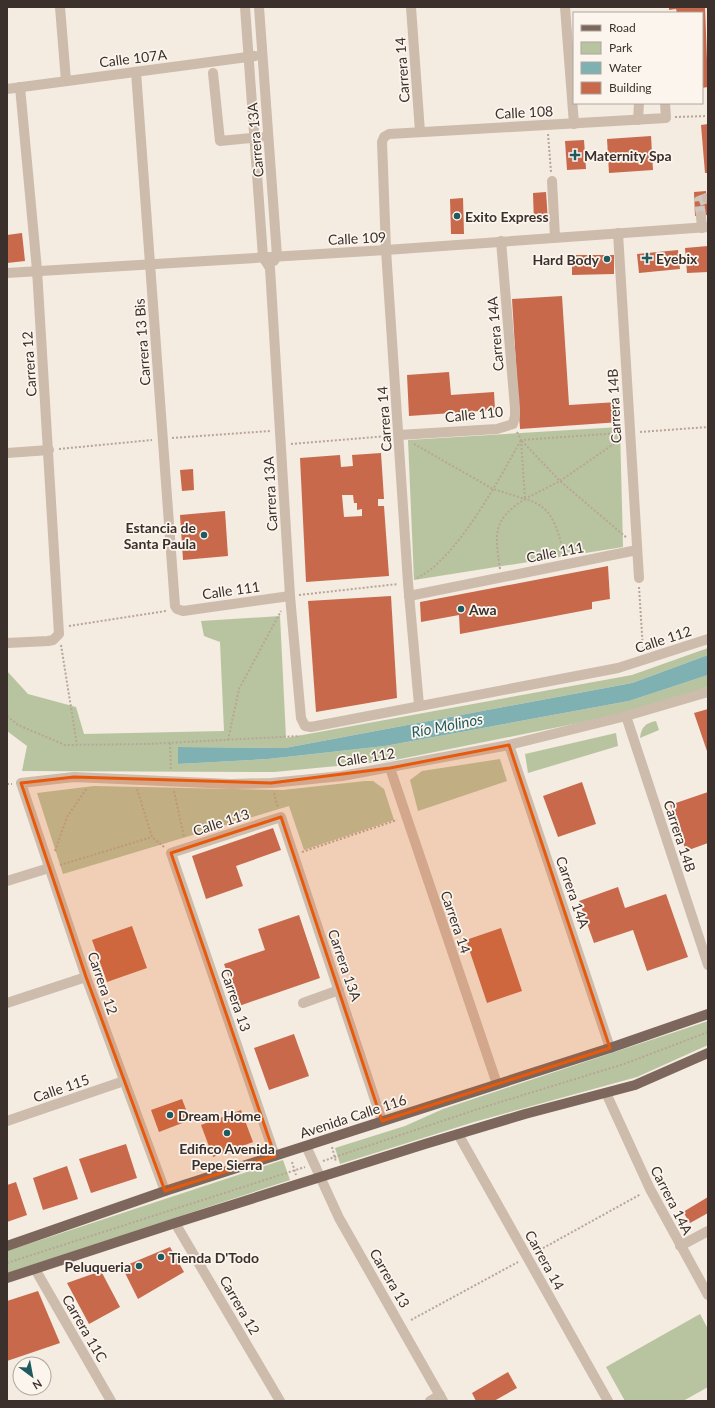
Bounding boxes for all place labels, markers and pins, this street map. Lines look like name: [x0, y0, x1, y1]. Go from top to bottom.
place label: Maternity Spa: [584, 147, 672, 164]
marker: Maternity Spa: [569, 149, 581, 161]
place label: Exito Express: [465, 208, 549, 225]
marker: Exito Express: [452, 211, 462, 221]
place label: Eyebix: [656, 250, 698, 267]
place label: Hard Body: [532, 251, 600, 268]
marker: Eyebix: [641, 252, 653, 264]
marker: Hard Body: [602, 254, 612, 264]
place label: Estancia de Santa Paula: [124, 519, 197, 552]
marker: Estancia de Santa Paula: [199, 530, 209, 540]
place label: Awa: [468, 601, 497, 618]
marker: Awa: [456, 604, 466, 614]
place label: Dream Home: [178, 1107, 262, 1124]
marker: Dream Home: [165, 1110, 175, 1120]
marker: Edifico Avenida Pepe Sierra: [222, 1128, 232, 1138]
place label: Edifico Avenida Pepe Sierra: [179, 1140, 275, 1173]
place label: Tienda D'Todo: [169, 1249, 259, 1266]
marker: Tienda D'Todo: [156, 1252, 166, 1262]
place label: Peluqueria: [65, 1258, 131, 1275]
marker: Peluqueria: [134, 1261, 144, 1271]

